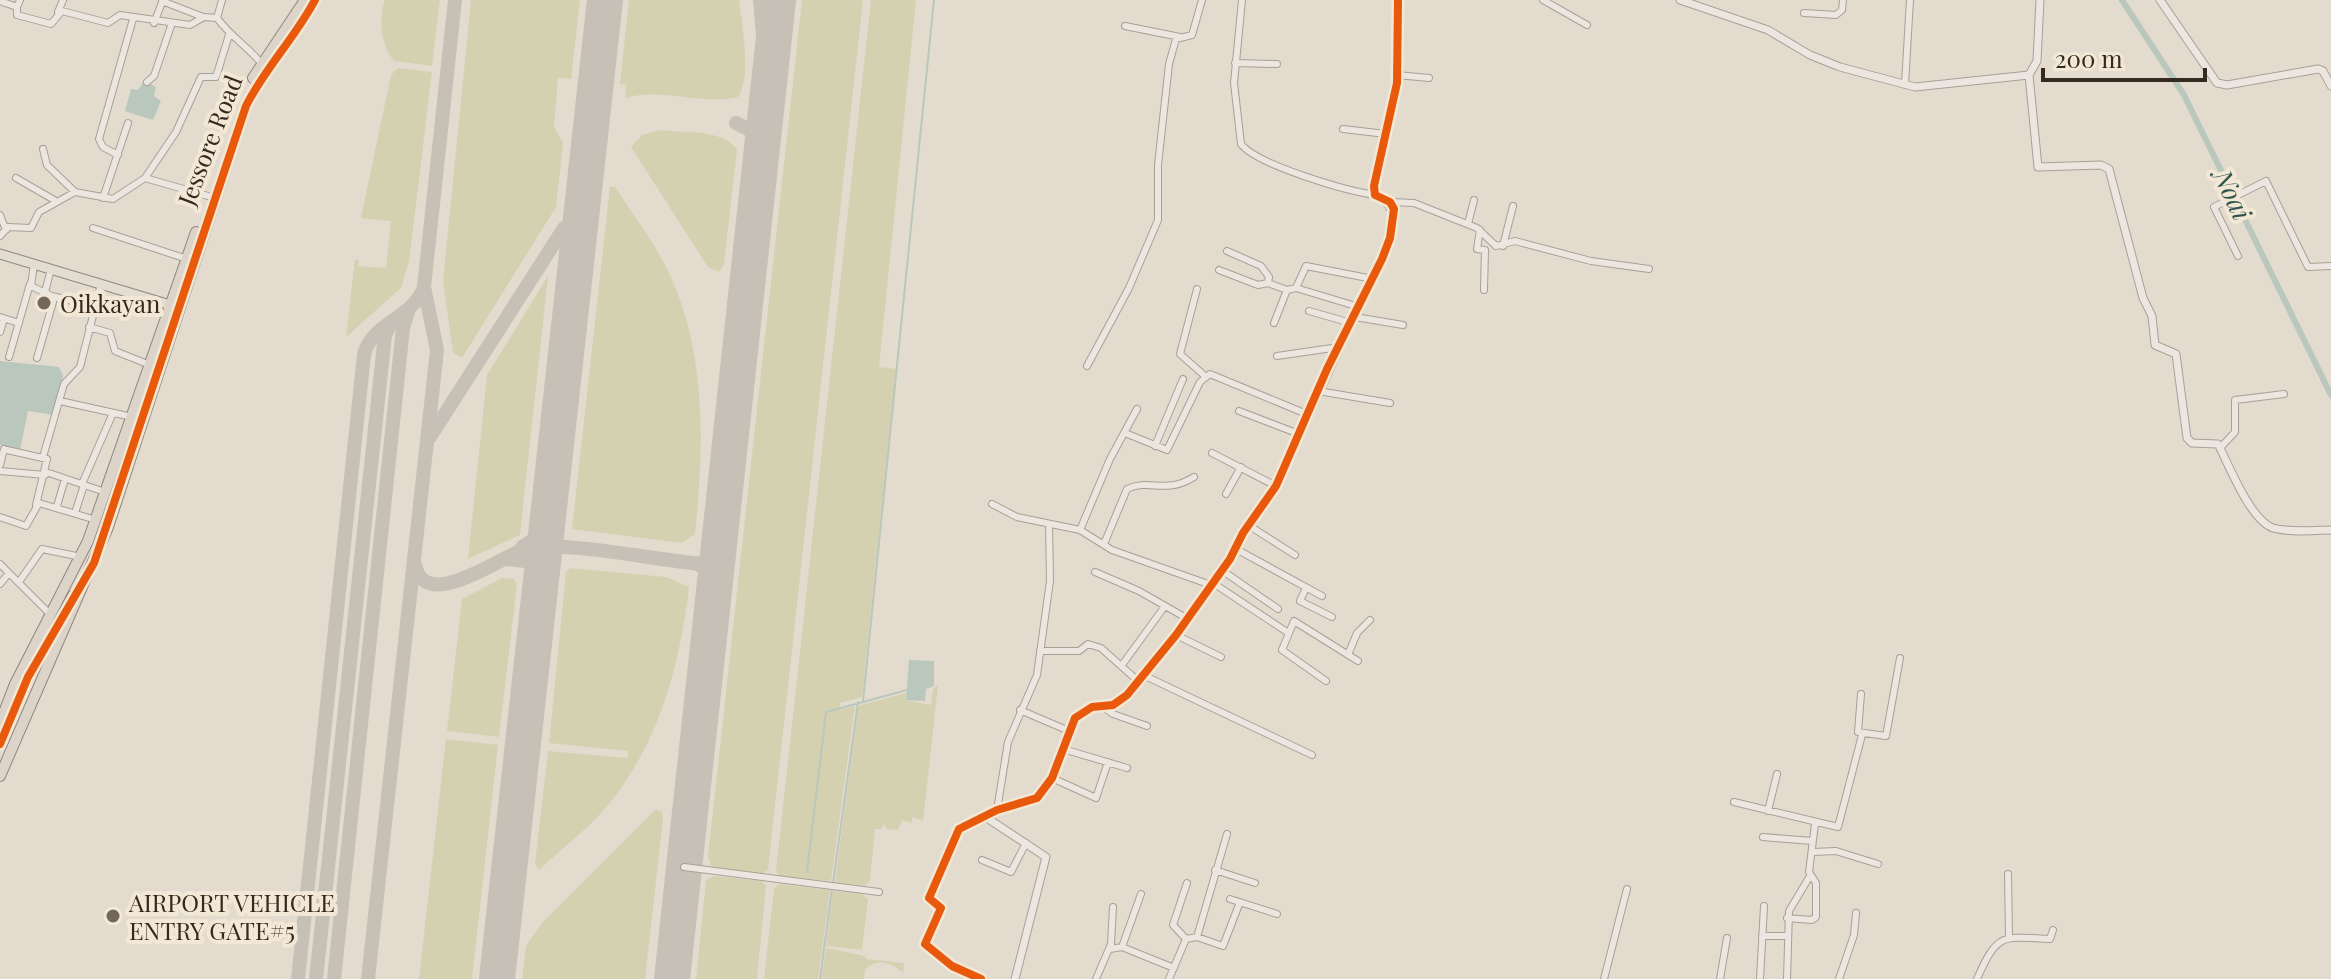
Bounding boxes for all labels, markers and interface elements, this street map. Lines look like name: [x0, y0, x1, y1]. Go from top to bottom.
scale bar: [2043, 32, 2205, 82]
text: 200 m: [2055, 42, 2123, 74]
street label: Jessore Road: [169, 70, 249, 211]
water label: Noai: [2205, 161, 2261, 226]
place label: Oikkayan: [60, 287, 160, 319]
marker: Oikkayan: [35, 294, 53, 312]
place label: AIRPORT VEHICLE ENTRY GATE#5: [128, 886, 335, 946]
marker: AIRPORT VEHICLE ENTRY GATE#5: [104, 907, 122, 925]

